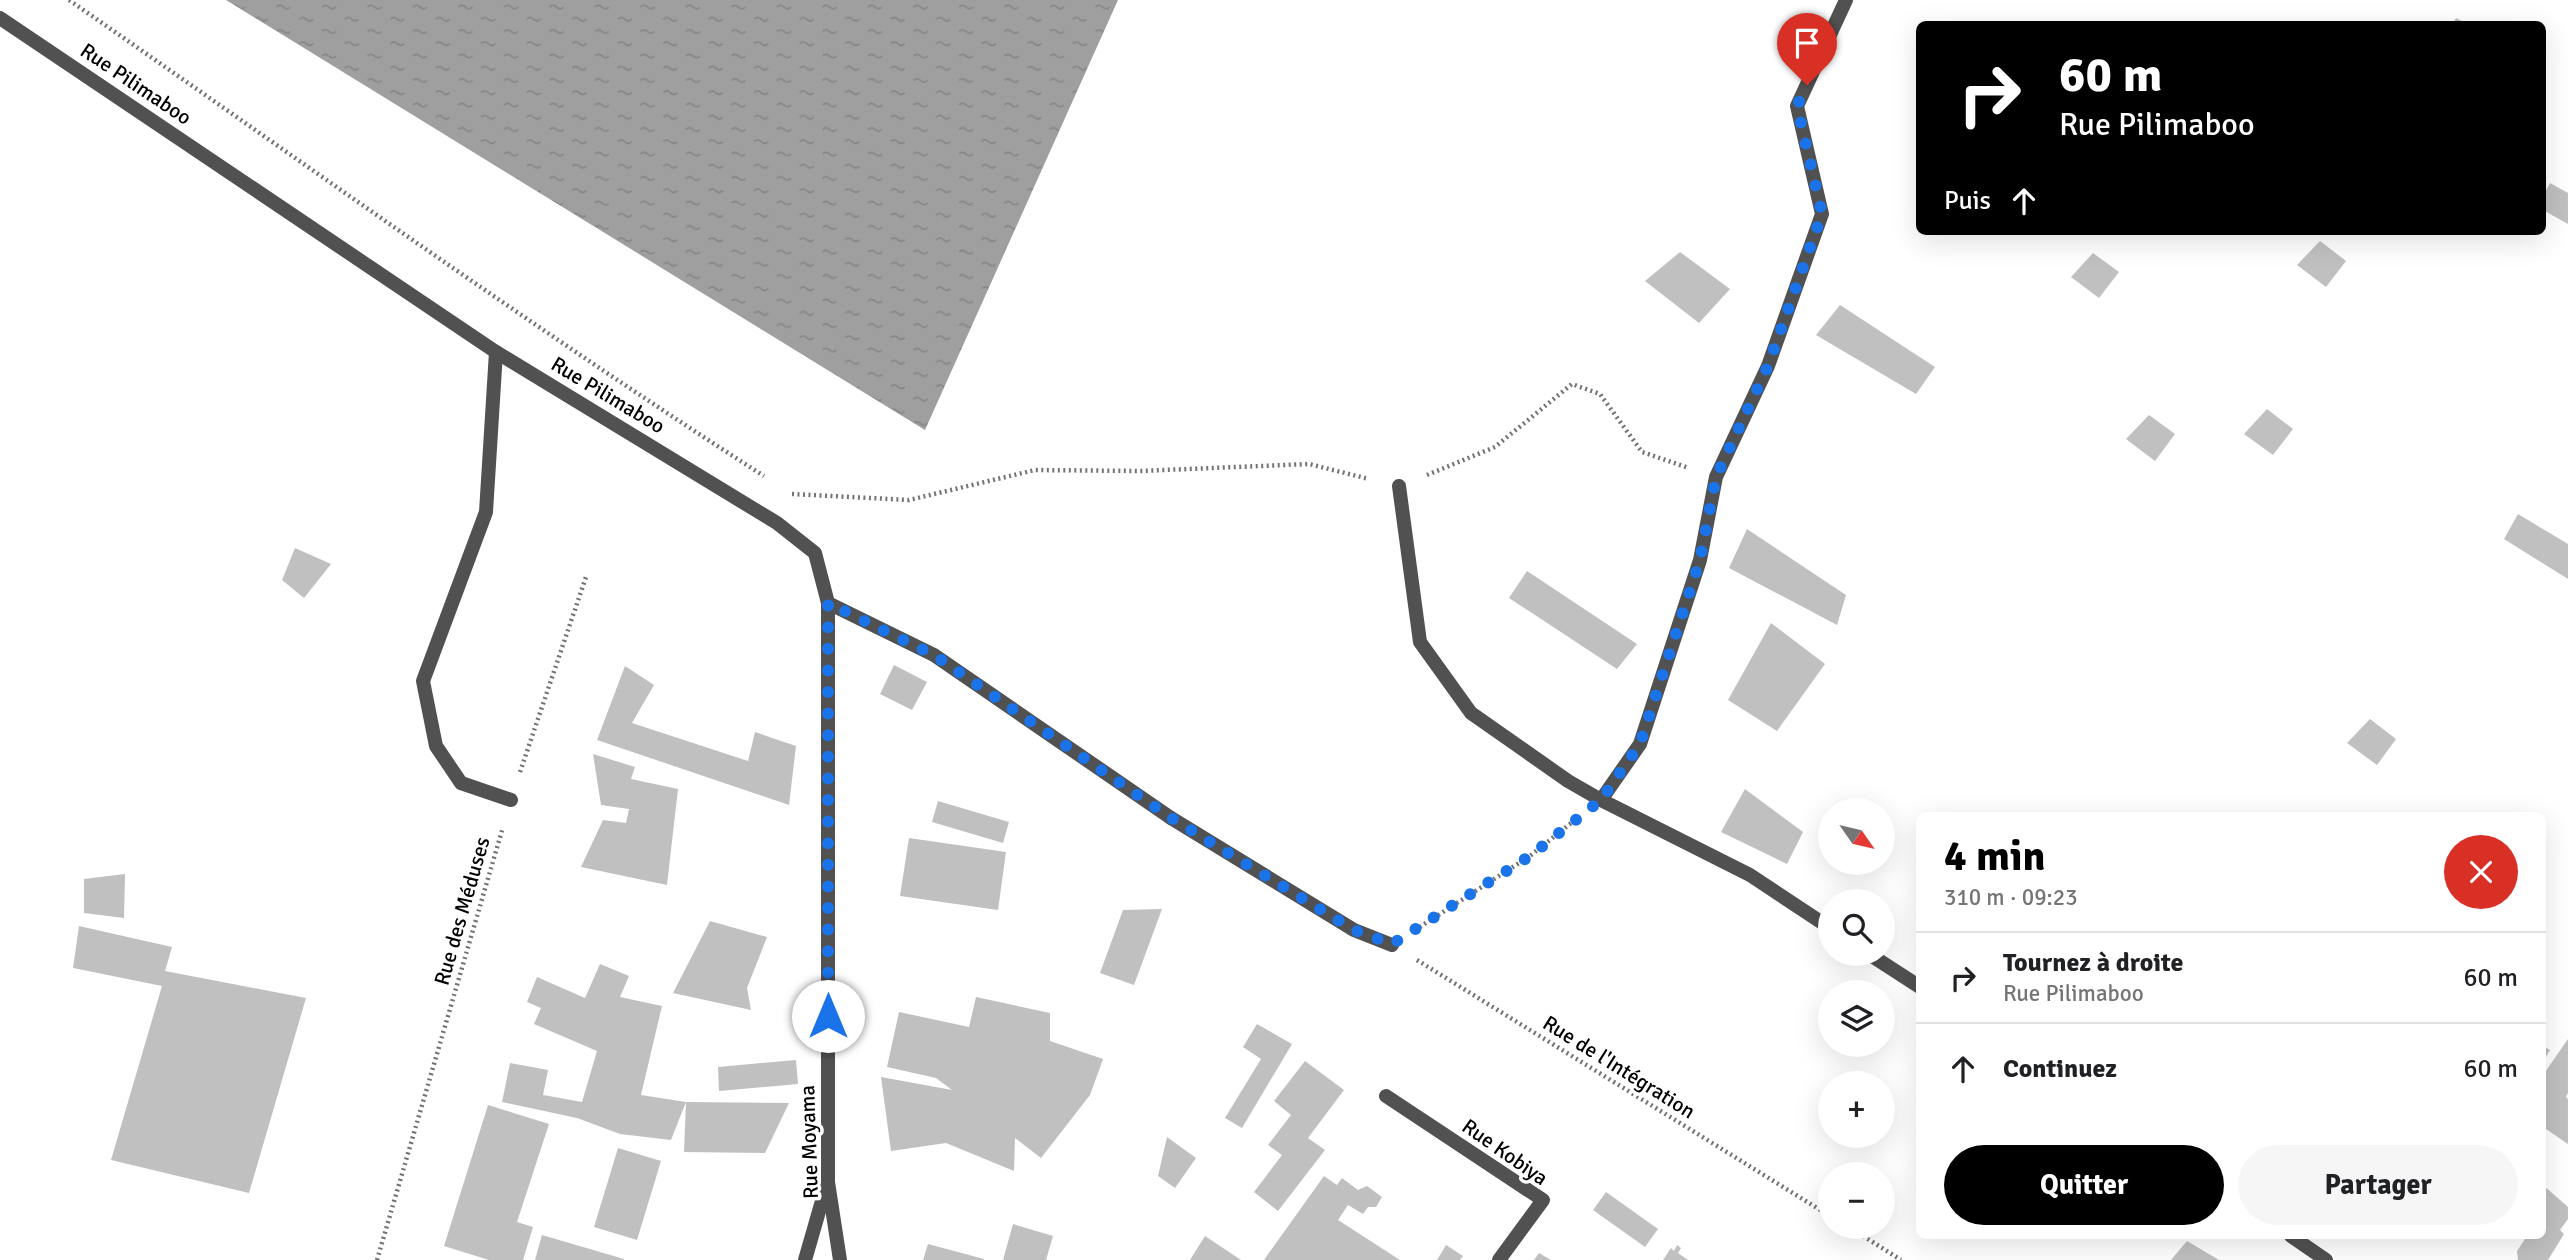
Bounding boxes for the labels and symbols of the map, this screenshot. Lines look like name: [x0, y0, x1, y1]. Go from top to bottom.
pin: [1777, 13, 1837, 85]
street label: Rue Pilimaboo: [76, 37, 196, 131]
street label: Rue Pilimaboo: [546, 351, 670, 439]
north arrow: [1818, 798, 1895, 875]
street label: Rue des Méduses: [428, 834, 496, 988]
position arrow: [791, 979, 865, 1053]
street label: Rue de l'Intégration: [1538, 1010, 1700, 1124]
street label: Rue Moyama: [794, 1085, 824, 1199]
street label: Rue Kobiya: [1457, 1113, 1553, 1191]

